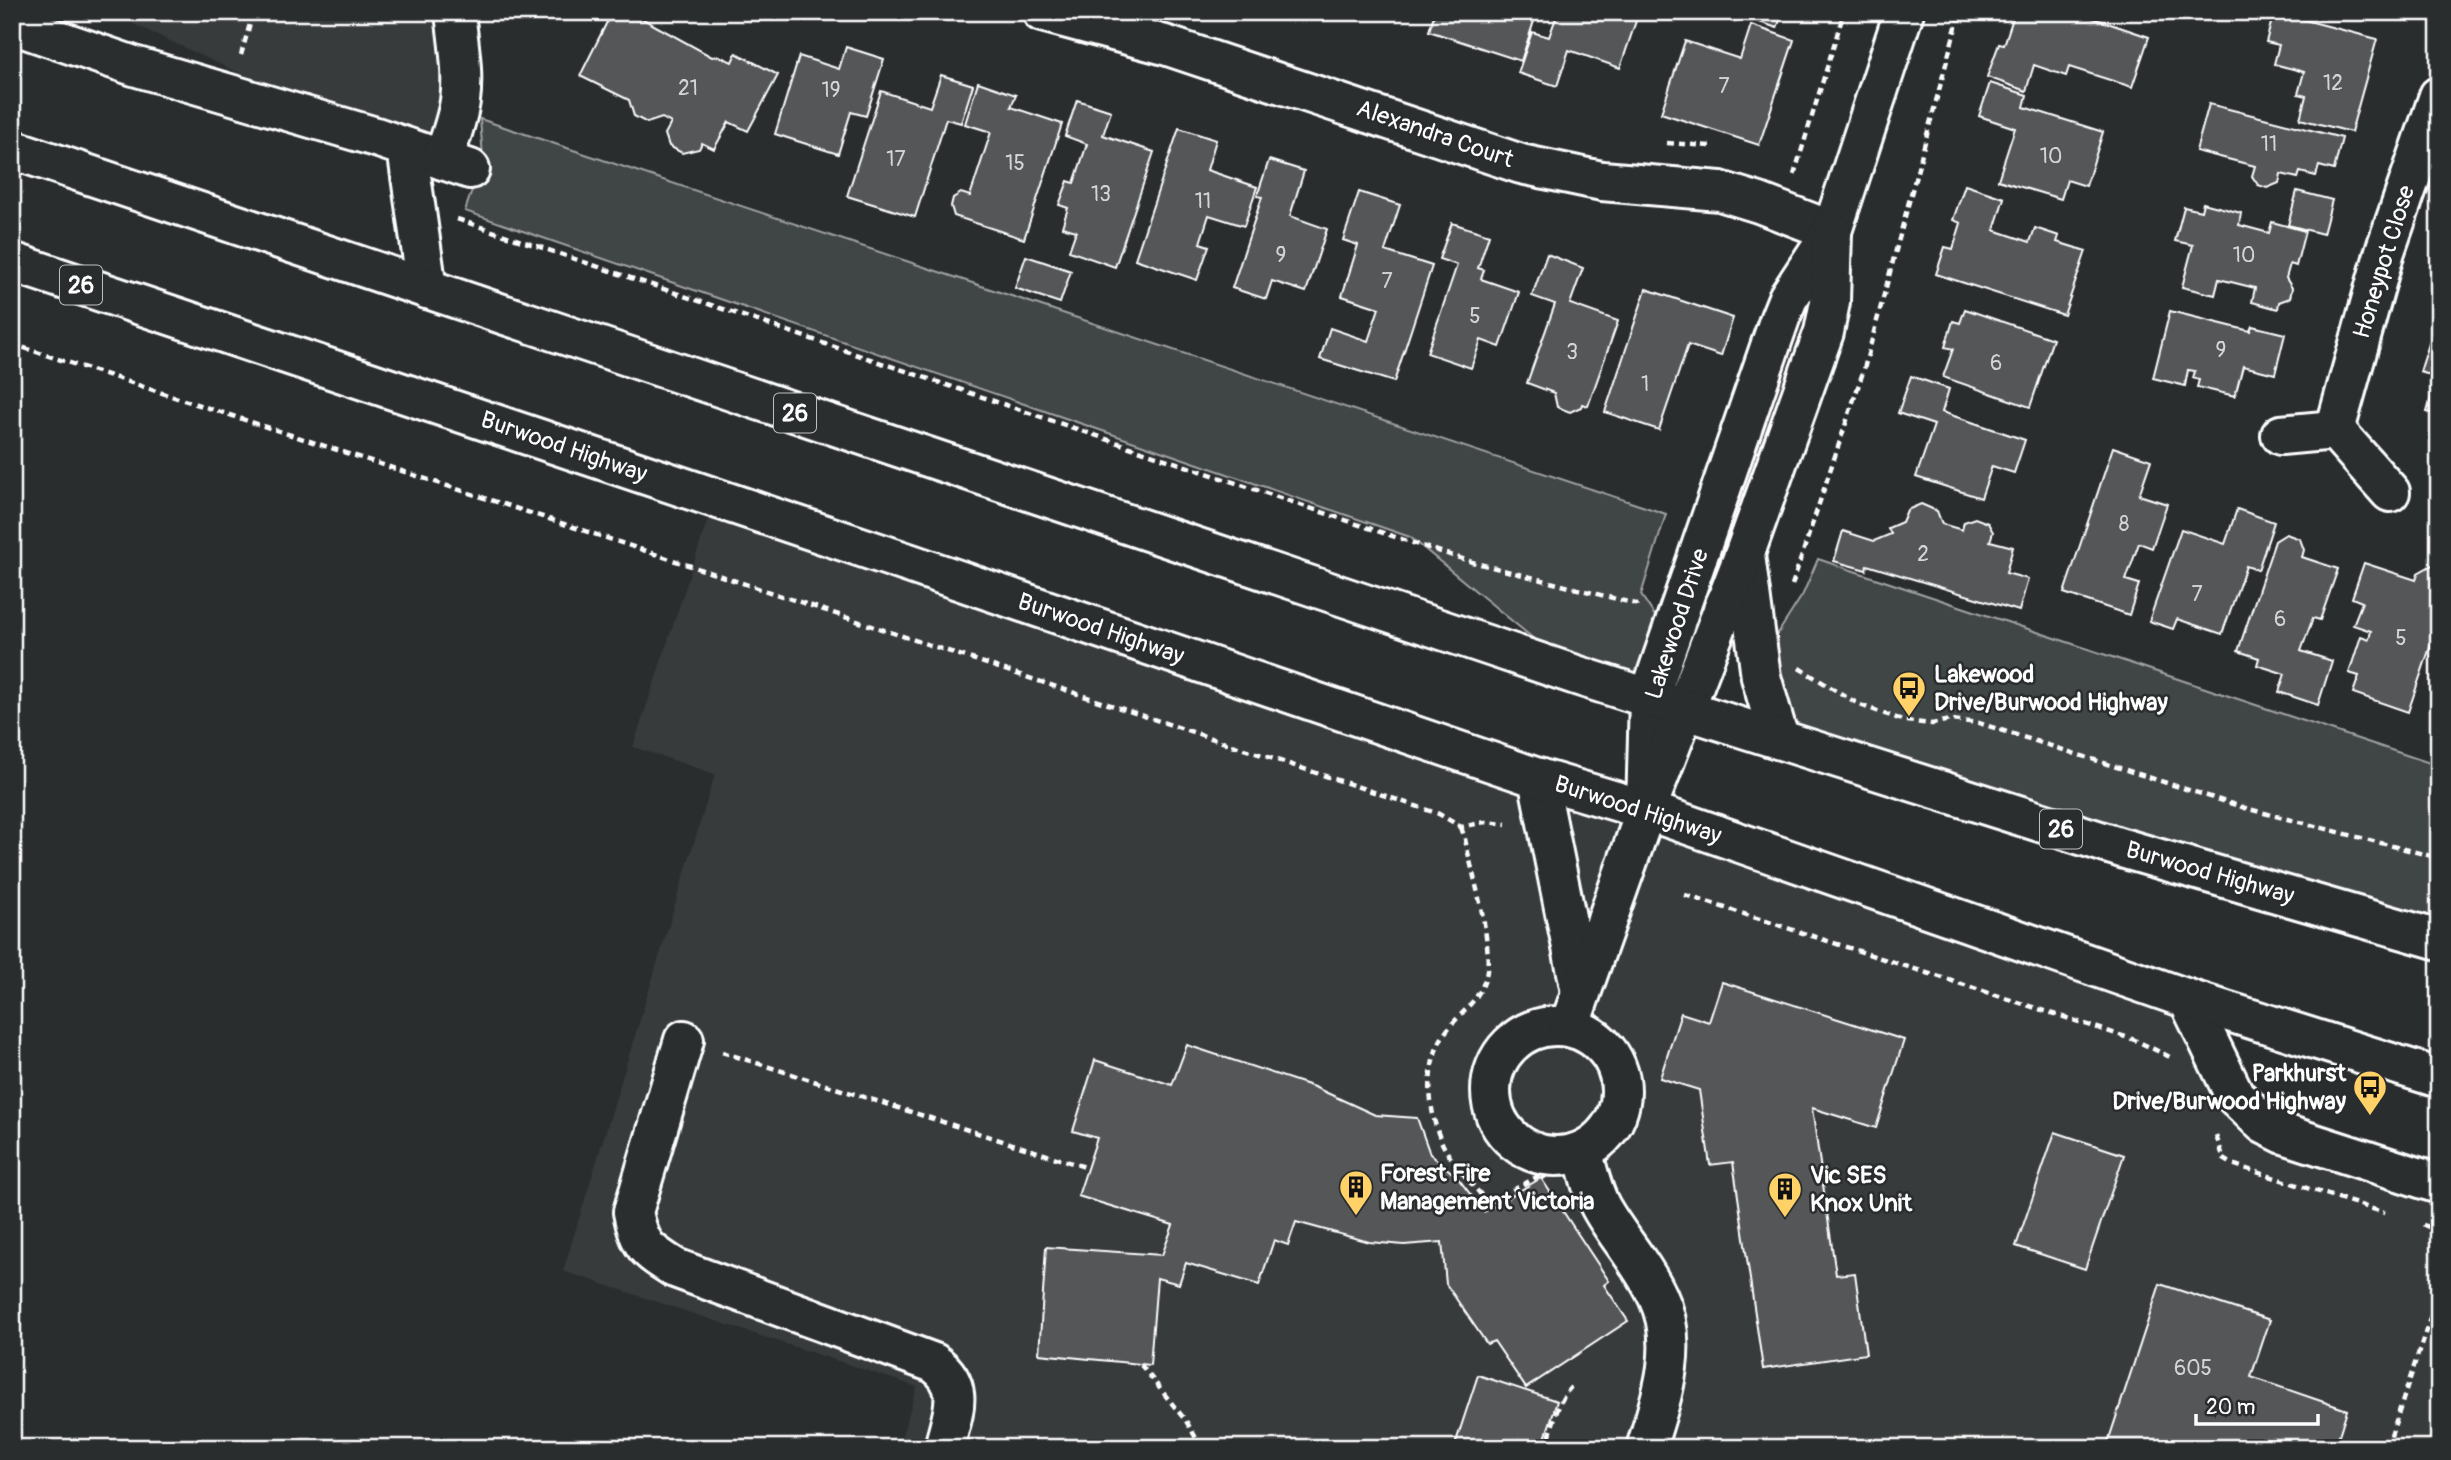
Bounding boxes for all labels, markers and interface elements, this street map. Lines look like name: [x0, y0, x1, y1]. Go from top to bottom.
house number: 12: [2323, 70, 2343, 97]
house number: 7: [1718, 73, 1730, 100]
house number: 21: [678, 75, 698, 102]
house number: 19: [821, 77, 841, 104]
street label: Alexandra Court: [1353, 94, 1517, 174]
house number: 11: [2261, 131, 2277, 158]
house number: 10: [2040, 143, 2062, 170]
house number: 17: [886, 146, 906, 173]
house number: 15: [1005, 150, 1025, 177]
house number: 13: [1091, 181, 1111, 208]
street label: Honeypot Close: [2347, 182, 2421, 342]
house number: 11: [1195, 188, 1211, 215]
house number: 9: [1276, 242, 1286, 269]
house number: 10: [2233, 242, 2255, 269]
road number: 26: [60, 266, 102, 304]
house number: 7: [1381, 268, 1393, 295]
house number: 5: [1469, 303, 1481, 330]
house number: 9: [2216, 337, 2226, 364]
house number: 3: [1566, 339, 1578, 366]
house number: 6: [1990, 350, 2002, 377]
house number: 1: [1641, 371, 1649, 398]
road number: 26: [774, 394, 816, 432]
street label: Burwood Highway: [477, 405, 651, 489]
house number: 8: [2119, 511, 2129, 538]
house number: 2: [1917, 541, 1929, 568]
street label: Lakewood Drive: [1639, 545, 1715, 703]
house number: 7: [2191, 581, 2203, 608]
street label: Burwood Highway: [1014, 587, 1188, 671]
house number: 6: [2274, 606, 2286, 633]
house number: 5: [2395, 625, 2407, 652]
place label: Lakewood Drive/Burwood Highway: [1934, 660, 2168, 717]
bus stop icon: Lakewood Drive/Burwood Highway: [1890, 669, 1928, 718]
street label: Burwood Highway: [1551, 769, 1725, 851]
road number: 26: [2040, 810, 2082, 848]
street label: Burwood Highway: [2122, 835, 2298, 911]
place label: Parkhurst Drive/Burwood Highway: [2112, 1059, 2347, 1116]
bus stop icon: Parkhurst Drive/Burwood Highway: [2351, 1068, 2389, 1117]
place label: Forest Fire Management Victoria: [1380, 1159, 1594, 1216]
place label: Vic SES Knox Unit: [1810, 1161, 1913, 1218]
building icon: Forest Fire Management Victoria: [1337, 1168, 1375, 1217]
building icon: Vic SES Knox Unit: [1766, 1170, 1804, 1219]
house number: 605: [2174, 1355, 2212, 1382]
scale bar: [2196, 1383, 2318, 1427]
text: 20 m: [2206, 1394, 2255, 1421]

